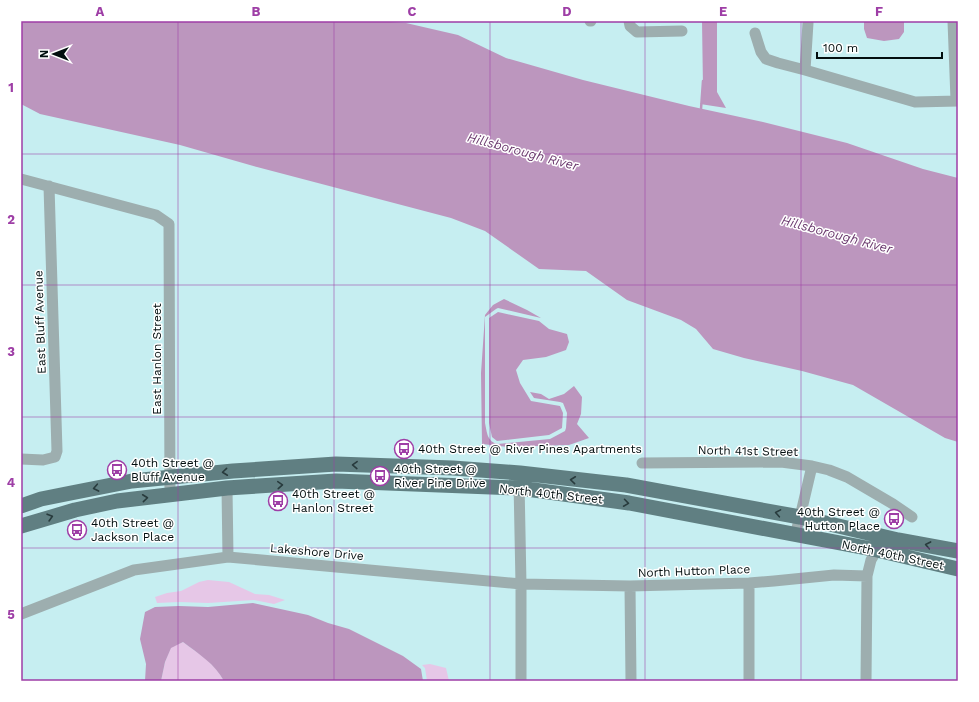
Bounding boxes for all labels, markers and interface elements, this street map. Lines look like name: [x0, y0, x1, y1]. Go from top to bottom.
text: A: [96, 4, 105, 19]
text: B: [252, 4, 261, 19]
text: C: [408, 4, 417, 19]
text: D: [562, 4, 572, 19]
text: E: [719, 4, 727, 19]
text: F: [875, 4, 883, 19]
north arrow: [34, 34, 74, 74]
scale bar: [817, 34, 942, 60]
text: 100 m: [823, 41, 858, 55]
text: N: [38, 50, 51, 58]
text: 1: [8, 80, 14, 95]
water label: Hillsborough River: [466, 129, 581, 174]
text: 2: [7, 212, 15, 227]
water label: Hillsborough River: [780, 212, 895, 257]
street label: East Bluff Avenue: [31, 270, 49, 374]
street label: East Hanlon Street: [150, 303, 164, 415]
text: 3: [7, 344, 15, 359]
bus stop icon: 40th Street @ River Pines Apartments: [393, 438, 415, 460]
place label: 40th Street @ River Pines Apartments: [418, 442, 642, 456]
street label: North 41st Street: [698, 443, 798, 459]
place label: 40th Street @ Bluff Avenue: [131, 456, 214, 484]
bus stop icon: 40th Street @ Bluff Avenue: [106, 459, 128, 481]
one-way arrow: [352, 460, 358, 469]
place label: 40th Street @ River Pine Drive: [394, 462, 486, 490]
bus stop icon: 40th Street @ River Pine Drive: [369, 465, 391, 487]
one-way arrow: [222, 467, 228, 476]
text: 4: [7, 475, 16, 490]
one-way arrow: [570, 475, 577, 484]
one-way arrow: [277, 480, 283, 489]
street label: North 40th Street: [498, 482, 604, 506]
one-way arrow: [93, 483, 99, 492]
place label: 40th Street @ Hanlon Street: [292, 487, 375, 515]
bus stop icon: 40th Street @ Hanlon Street: [267, 490, 289, 512]
one-way arrow: [142, 493, 148, 502]
one-way arrow: [623, 498, 629, 507]
place label: 40th Street @ Hutton Place: [797, 505, 880, 533]
bus stop icon: 40th Street @ Hutton Place: [883, 508, 905, 530]
one-way arrow: [775, 510, 781, 518]
one-way arrow: [46, 513, 53, 522]
place label: 40th Street @ Jackson Place: [91, 516, 174, 544]
bus stop icon: 40th Street @ Jackson Place: [66, 519, 88, 541]
street label: North 40th Street: [840, 537, 946, 573]
street label: Lakeshore Drive: [270, 541, 365, 563]
one-way arrow: [925, 542, 931, 550]
street label: North Hutton Place: [638, 562, 751, 580]
text: 5: [7, 607, 15, 622]

